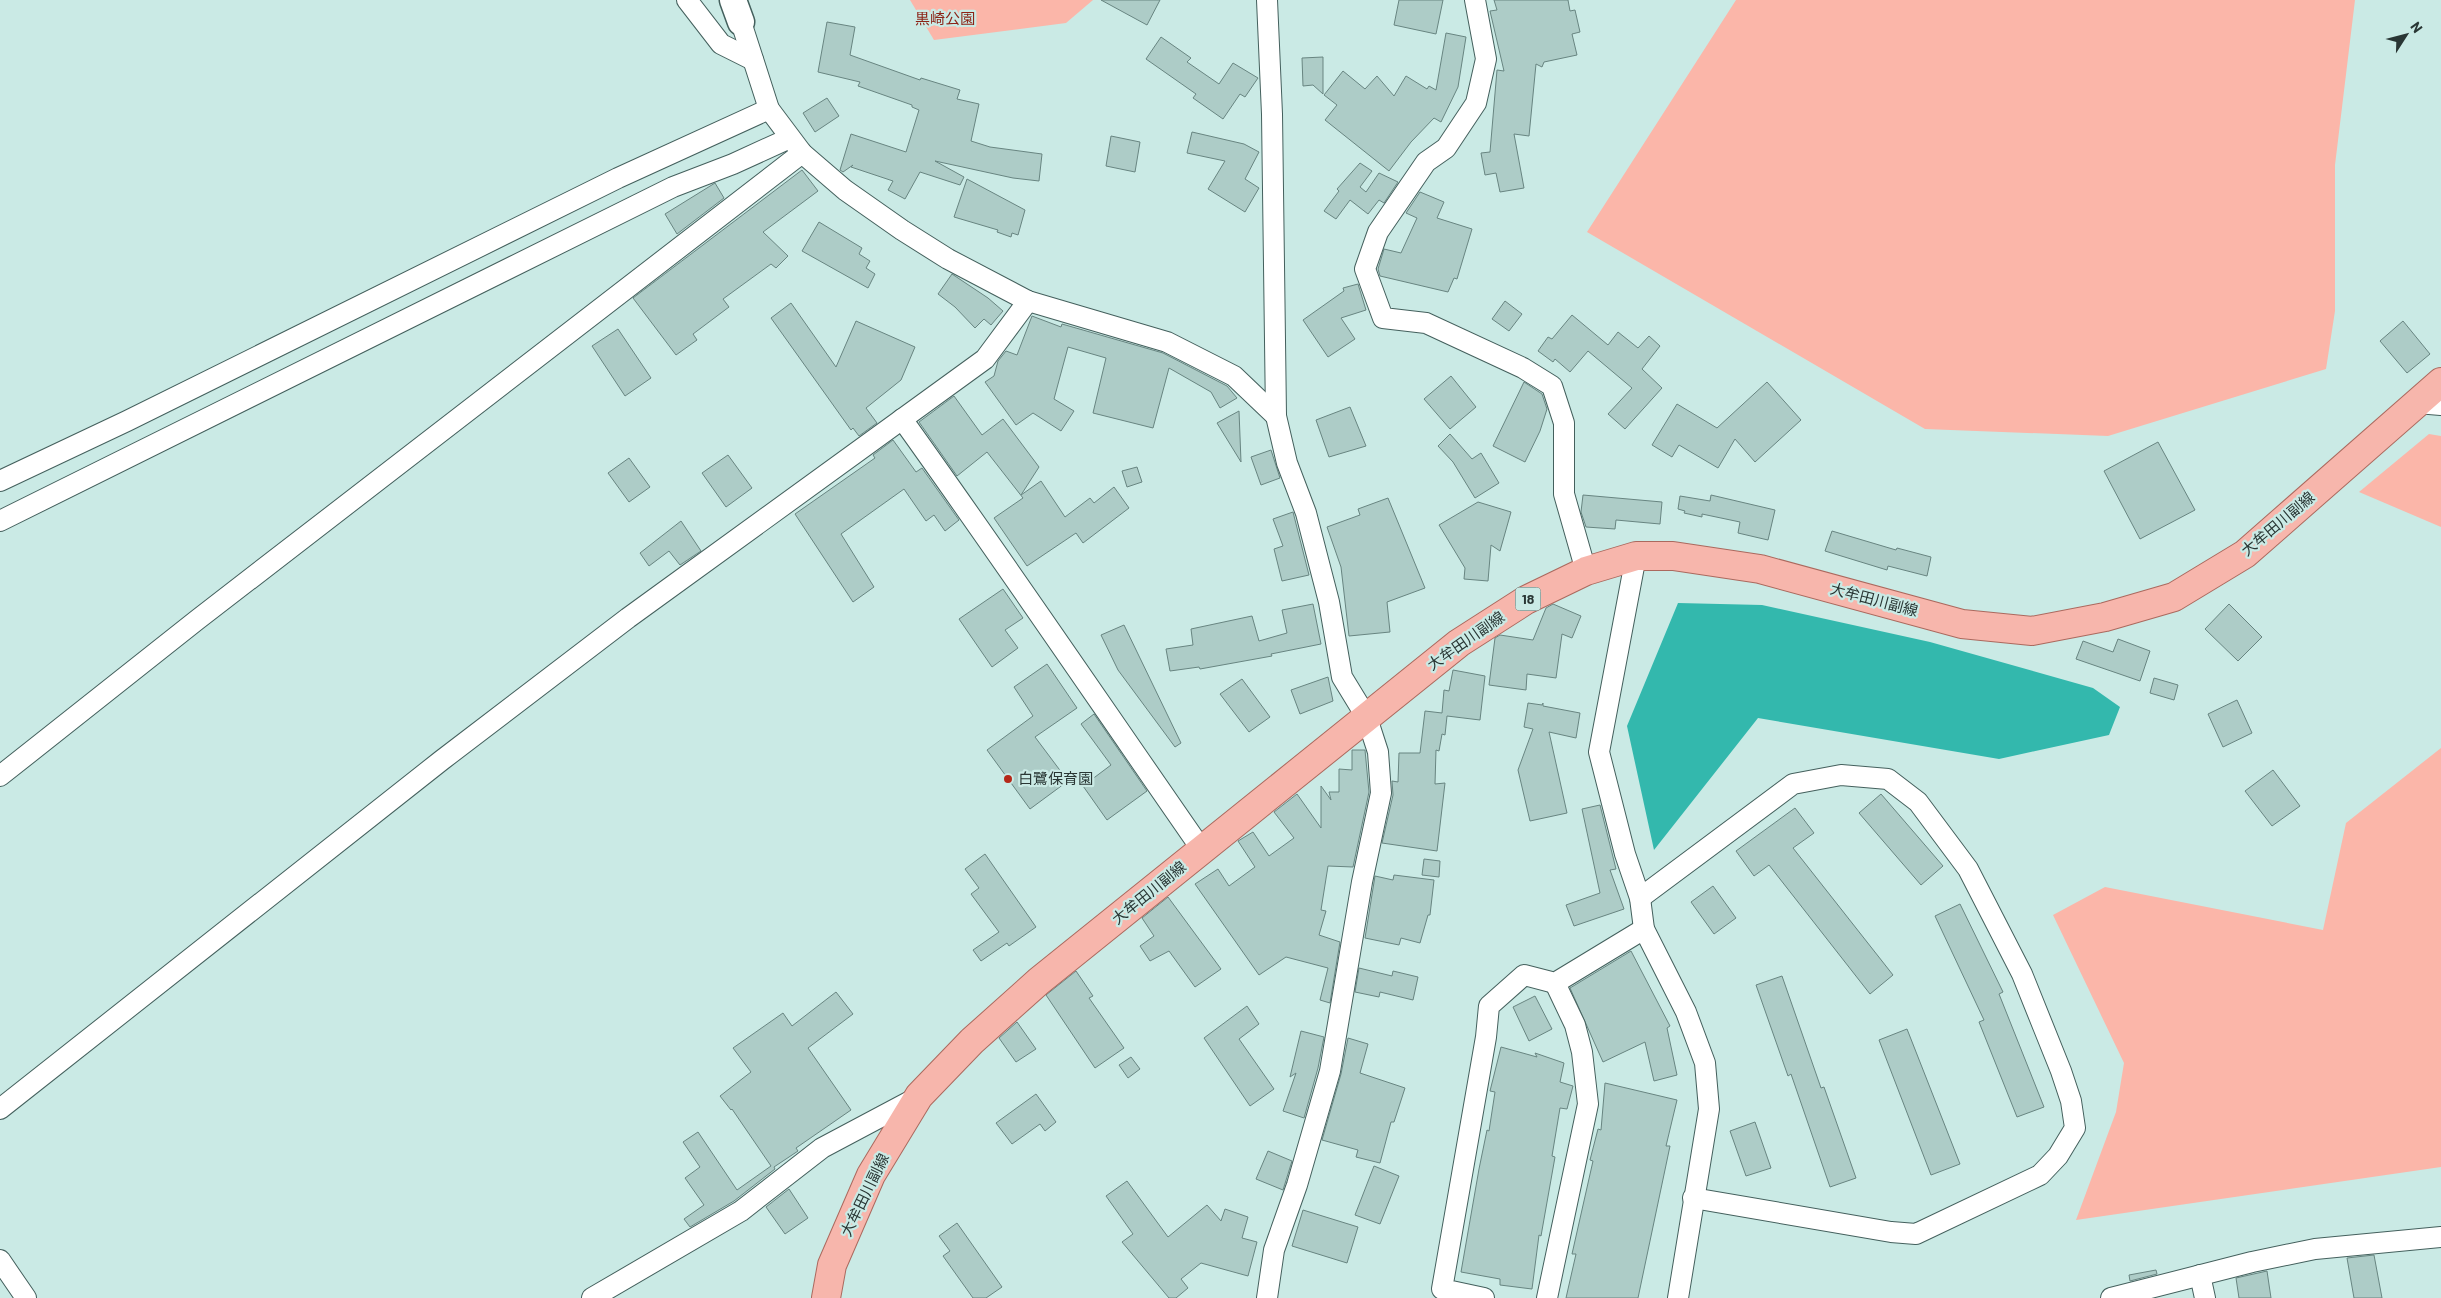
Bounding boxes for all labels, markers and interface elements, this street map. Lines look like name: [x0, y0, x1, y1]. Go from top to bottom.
park label: 黒崎公園: [915, 9, 975, 27]
north arrow: [2381, 10, 2431, 60]
text: N: [2407, 18, 2427, 36]
street label: 大牟田川副線: [2237, 487, 2318, 559]
street label: 大牟田川副線: [1828, 579, 1920, 619]
road number: 18: [1516, 588, 1540, 610]
street label: 大牟田川副線: [1423, 607, 1507, 673]
place label: 白鷺保育園: [1018, 769, 1093, 787]
marker: 白鷺保育園: [1002, 773, 1014, 785]
street label: 大牟田川副線: [1108, 857, 1189, 928]
street label: 大牟田川副線: [836, 1150, 892, 1239]

